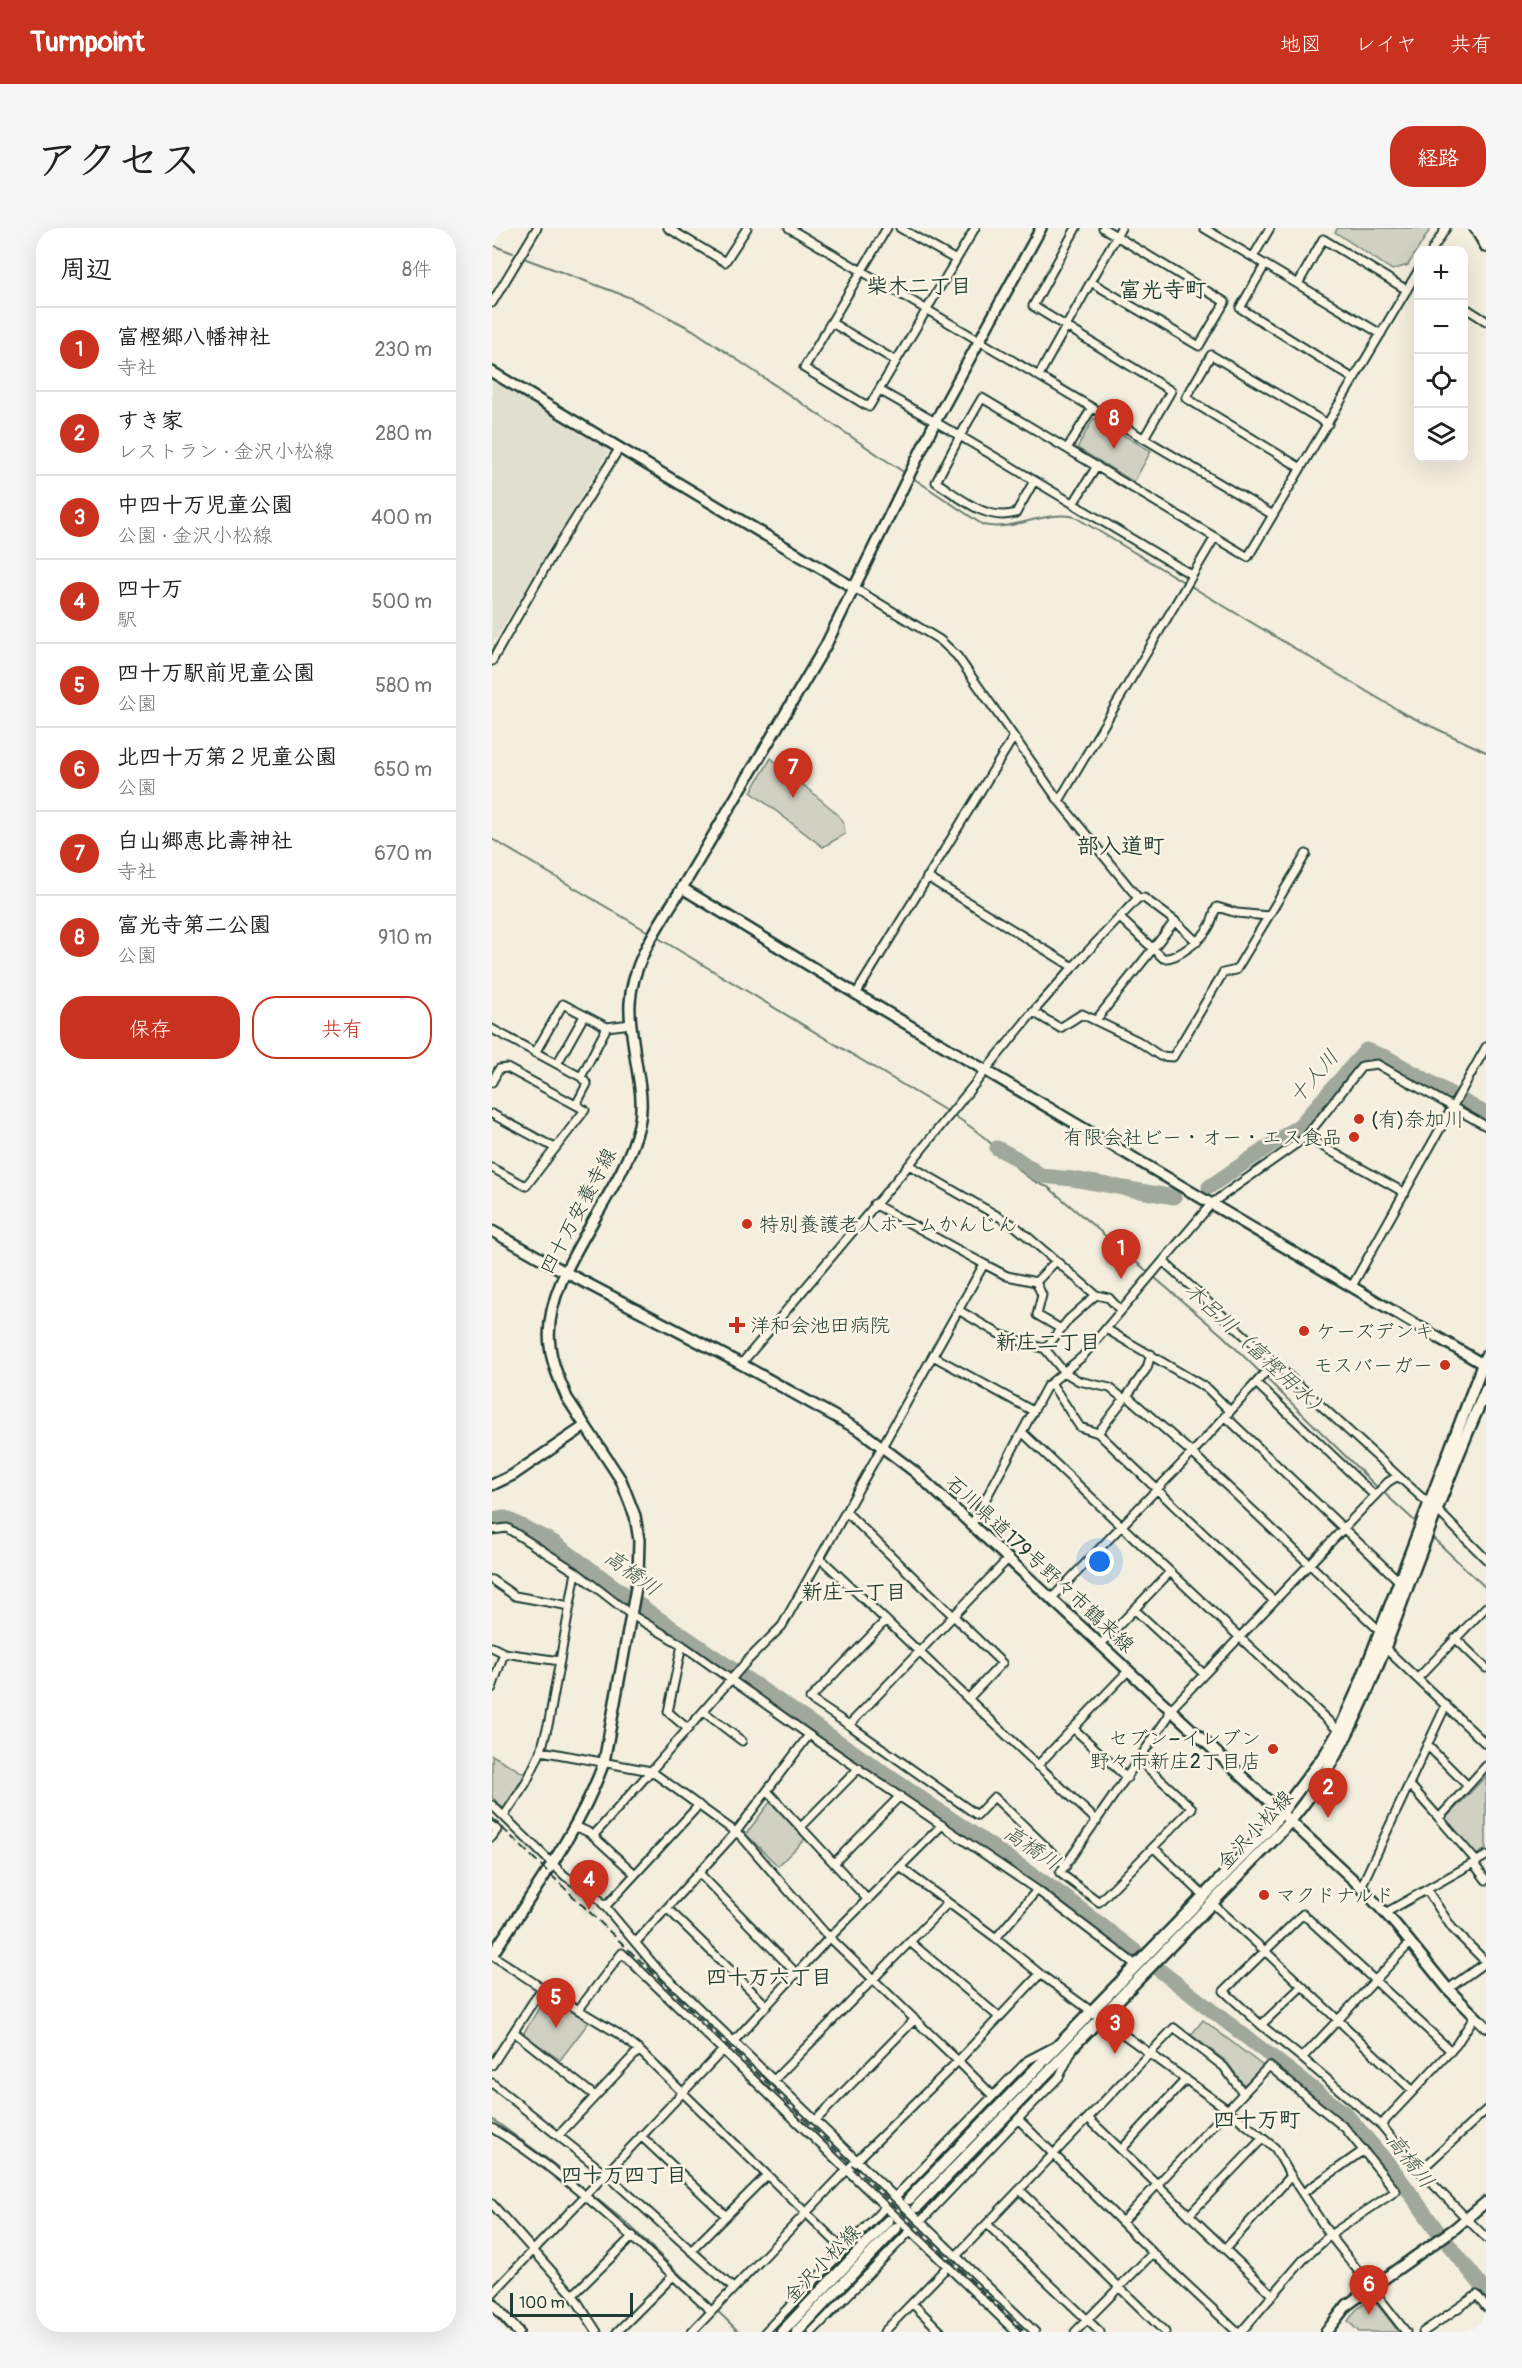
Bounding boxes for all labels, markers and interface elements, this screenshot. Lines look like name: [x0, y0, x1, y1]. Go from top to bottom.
text: Turnpoint: [30, 25, 144, 60]
text: 地図: [1280, 31, 1322, 58]
text: レイヤ: [1355, 31, 1417, 58]
text: 共有: [1450, 31, 1492, 58]
button: 経路: [1390, 126, 1486, 187]
text: アクセス: [36, 135, 201, 187]
map controls: [1414, 246, 1468, 462]
button: +: [1414, 246, 1468, 300]
text: 周辺: [60, 254, 112, 286]
text: 8件: [402, 257, 432, 282]
district label: 柴木二丁目: [867, 273, 972, 300]
district label: 富光寺町: [1119, 276, 1207, 304]
button: −: [1414, 300, 1468, 354]
text: 富樫郷八幡神社: [117, 323, 271, 351]
text: 1: [76, 337, 83, 362]
text: 230 m: [375, 337, 432, 362]
button: locate: [1414, 354, 1468, 408]
text: 寺社: [117, 355, 157, 380]
pin: 8: [1094, 400, 1134, 449]
text: すき家: [117, 407, 183, 435]
button: layers: [1414, 408, 1468, 462]
text: 2: [74, 421, 85, 446]
text: 280 m: [375, 421, 432, 446]
text: レストラン · 金沢小松線: [117, 439, 334, 464]
text: 中四十万児童公園: [117, 491, 293, 519]
text: 3: [74, 505, 85, 530]
text: 400 m: [371, 505, 432, 530]
text: 公園 · 金沢小松線: [117, 523, 272, 548]
text: 四十万: [117, 575, 183, 603]
text: 4: [74, 589, 85, 614]
text: 500 m: [372, 589, 432, 614]
text: 駅: [117, 607, 137, 632]
text: 四十万駅前児童公園: [117, 659, 315, 687]
text: 5: [74, 673, 85, 698]
text: 580 m: [375, 673, 432, 698]
text: 公園: [117, 691, 157, 716]
text: 北四十万第２児童公園: [117, 743, 337, 771]
pin: 7: [774, 748, 812, 798]
text: 6: [74, 757, 85, 782]
text: 650 m: [374, 757, 432, 782]
text: 公園: [117, 775, 157, 800]
text: 白山郷恵比壽神社: [117, 827, 293, 855]
district label: 部入道町: [1077, 832, 1165, 860]
text: 7: [74, 841, 85, 866]
text: 670 m: [374, 841, 432, 866]
text: 寺社: [117, 859, 157, 884]
text: 富光寺第二公園: [117, 911, 271, 939]
text: 8: [74, 925, 85, 950]
text: 910 m: [378, 925, 432, 950]
text: 公園: [117, 943, 157, 968]
button: 保存: [60, 996, 240, 1059]
button: 共有: [252, 996, 432, 1059]
water label: 十人川: [1283, 1044, 1345, 1110]
place label: (有)奈加川: [1371, 1107, 1464, 1132]
marker: (有)奈加川: [1352, 1112, 1366, 1126]
place label: 有限会社ビー・オー・エス食品: [1063, 1125, 1342, 1150]
marker: 有限会社ビー・オー・エス食品: [1347, 1130, 1361, 1144]
street label: 四十万安養寺線: [534, 1143, 622, 1279]
place label: 特別養護老人ホームかんじん: [759, 1212, 1018, 1237]
marker: 特別養護老人ホームかんじん: [740, 1217, 754, 1231]
pin: 1: [1102, 1230, 1140, 1279]
water label: 木呂川（富樫用水）: [1179, 1277, 1335, 1425]
place label: 洋和会池田病院: [750, 1313, 890, 1338]
marker: 洋和会池田病院: [728, 1316, 746, 1334]
place label: ケーズデンキ: [1316, 1319, 1434, 1344]
marker: ケーズデンキ: [1297, 1324, 1311, 1338]
district label: 新庄二丁目: [996, 1329, 1101, 1356]
place label: モスバーガー: [1313, 1353, 1433, 1378]
marker: モスバーガー: [1438, 1358, 1452, 1372]
street label: 石川県道179号野々市鶴来線: [941, 1470, 1139, 1658]
water label: 高橋川: [599, 1544, 665, 1602]
your location: [1085, 1547, 1114, 1576]
district label: 新庄一丁目: [802, 1579, 907, 1606]
place label: セブン−イレブン 野々市新庄2丁目店: [1090, 1726, 1261, 1774]
marker: セブン−イレブン 野々市新庄2丁目店: [1266, 1742, 1280, 1756]
pin: 2: [1308, 1768, 1348, 1818]
street label: 金沢小松線: [1212, 1785, 1298, 1875]
water label: 高橋川: [998, 1819, 1066, 1877]
pin: 4: [570, 1860, 608, 1910]
place label: マクドナルド: [1276, 1883, 1394, 1908]
marker: マクドナルド: [1257, 1888, 1271, 1902]
district label: 四十万六丁目: [706, 1964, 832, 1991]
pin: 5: [536, 1978, 576, 2028]
pin: 3: [1096, 2004, 1134, 2054]
district label: 四十万町: [1213, 2106, 1301, 2134]
water label: 高橋川: [1380, 2128, 1440, 2194]
district label: 四十万四丁目: [561, 2162, 687, 2189]
street label: 金沢小松線: [778, 2219, 866, 2309]
pin: 6: [1350, 2266, 1388, 2315]
scale bar: [510, 2290, 633, 2318]
text: 100 m: [519, 2293, 565, 2313]

